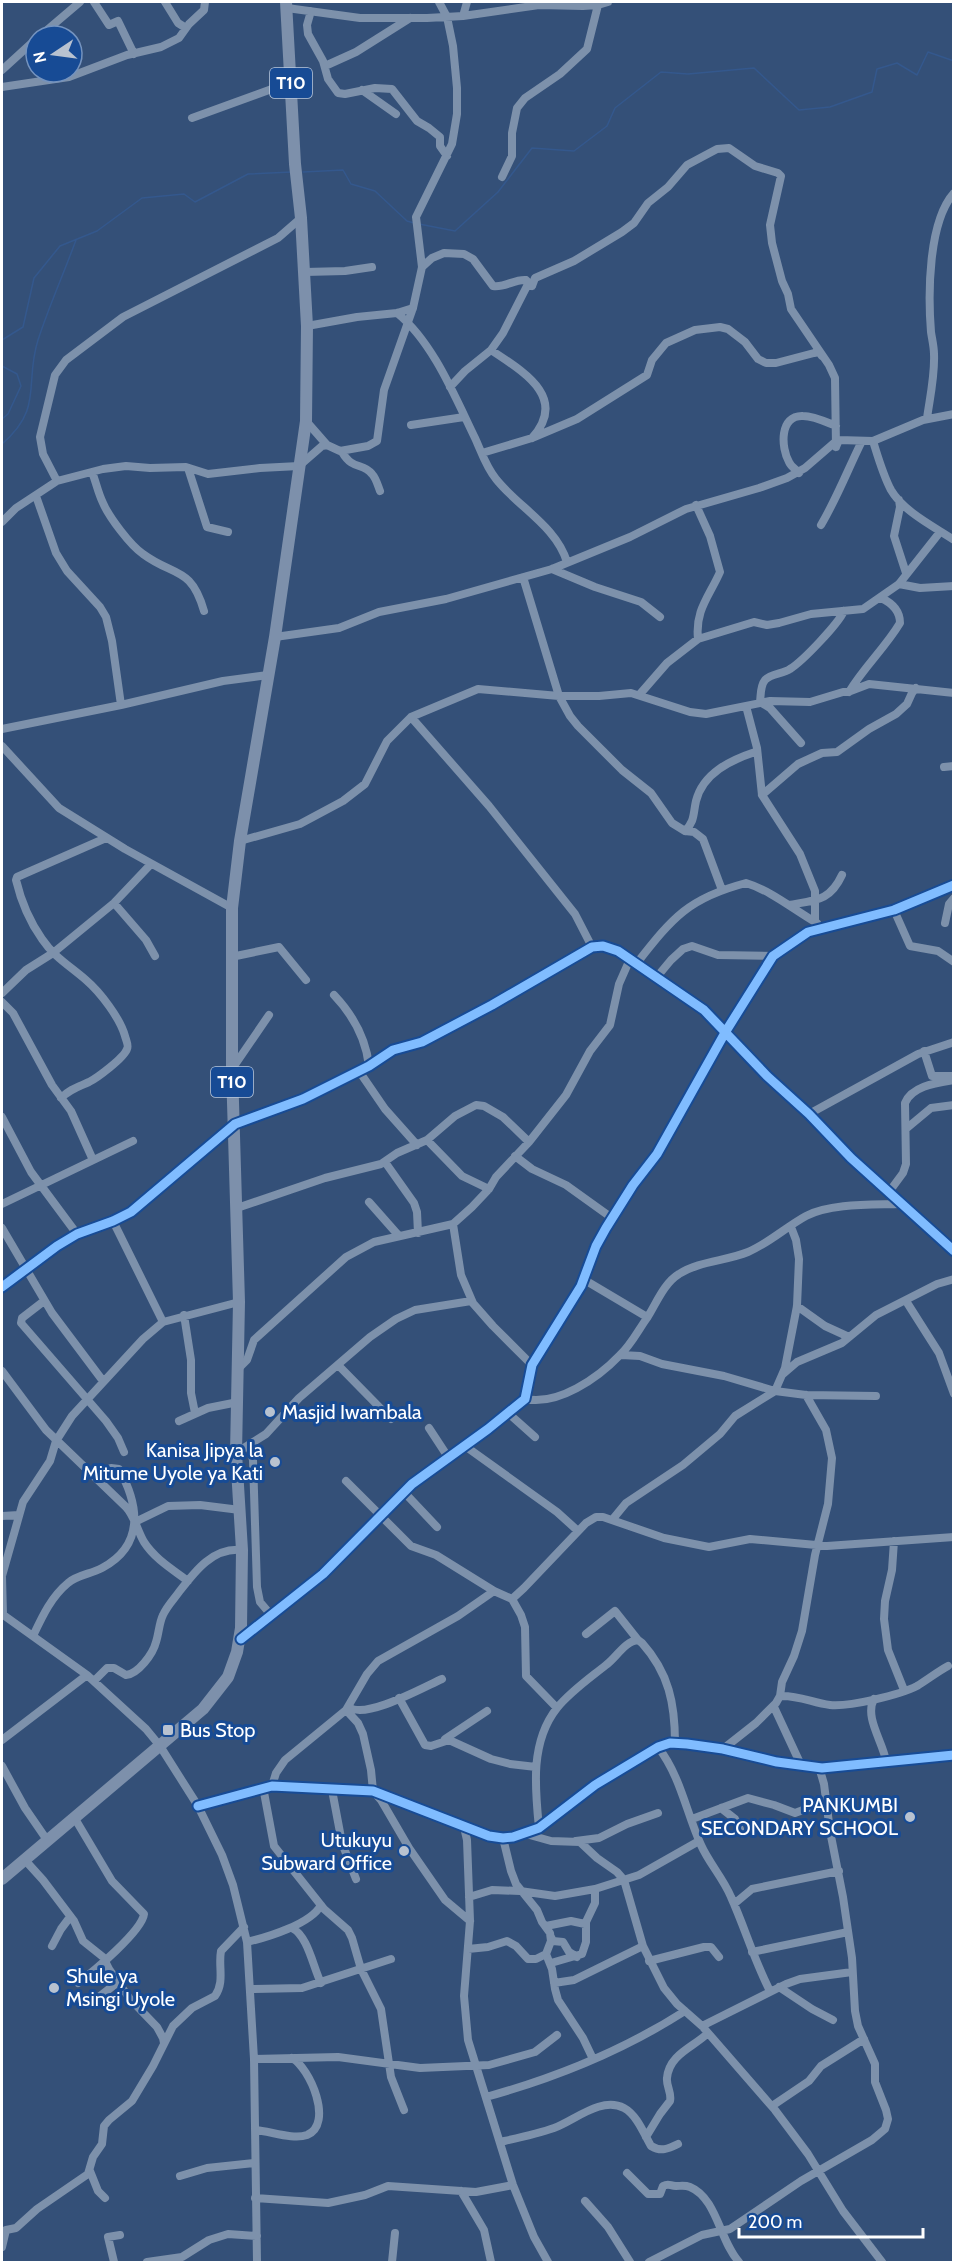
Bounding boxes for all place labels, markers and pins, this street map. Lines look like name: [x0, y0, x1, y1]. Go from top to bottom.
place label: Masjid Iwambala: [282, 1400, 422, 1424]
marker: Masjid Iwambala: [263, 1405, 277, 1419]
place label: Kanisa Jipya la Mitume Uyole ya Kati: [83, 1438, 263, 1485]
marker: Kanisa Jipya la Mitume Uyole ya Kati: [268, 1455, 282, 1469]
place label: Bus Stop: [180, 1718, 255, 1742]
marker: Bus Stop: [161, 1723, 175, 1737]
place label: PANKUMBI SECONDARY SCHOOL: [701, 1793, 898, 1840]
marker: PANKUMBI SECONDARY SCHOOL: [903, 1810, 917, 1824]
place label: Utukuyu Subward Office: [261, 1828, 392, 1875]
marker: Utukuyu Subward Office: [397, 1844, 411, 1858]
place label: Shule ya Msingi Uyole: [66, 1964, 175, 2011]
marker: Shule ya Msingi Uyole: [47, 1981, 61, 1995]

